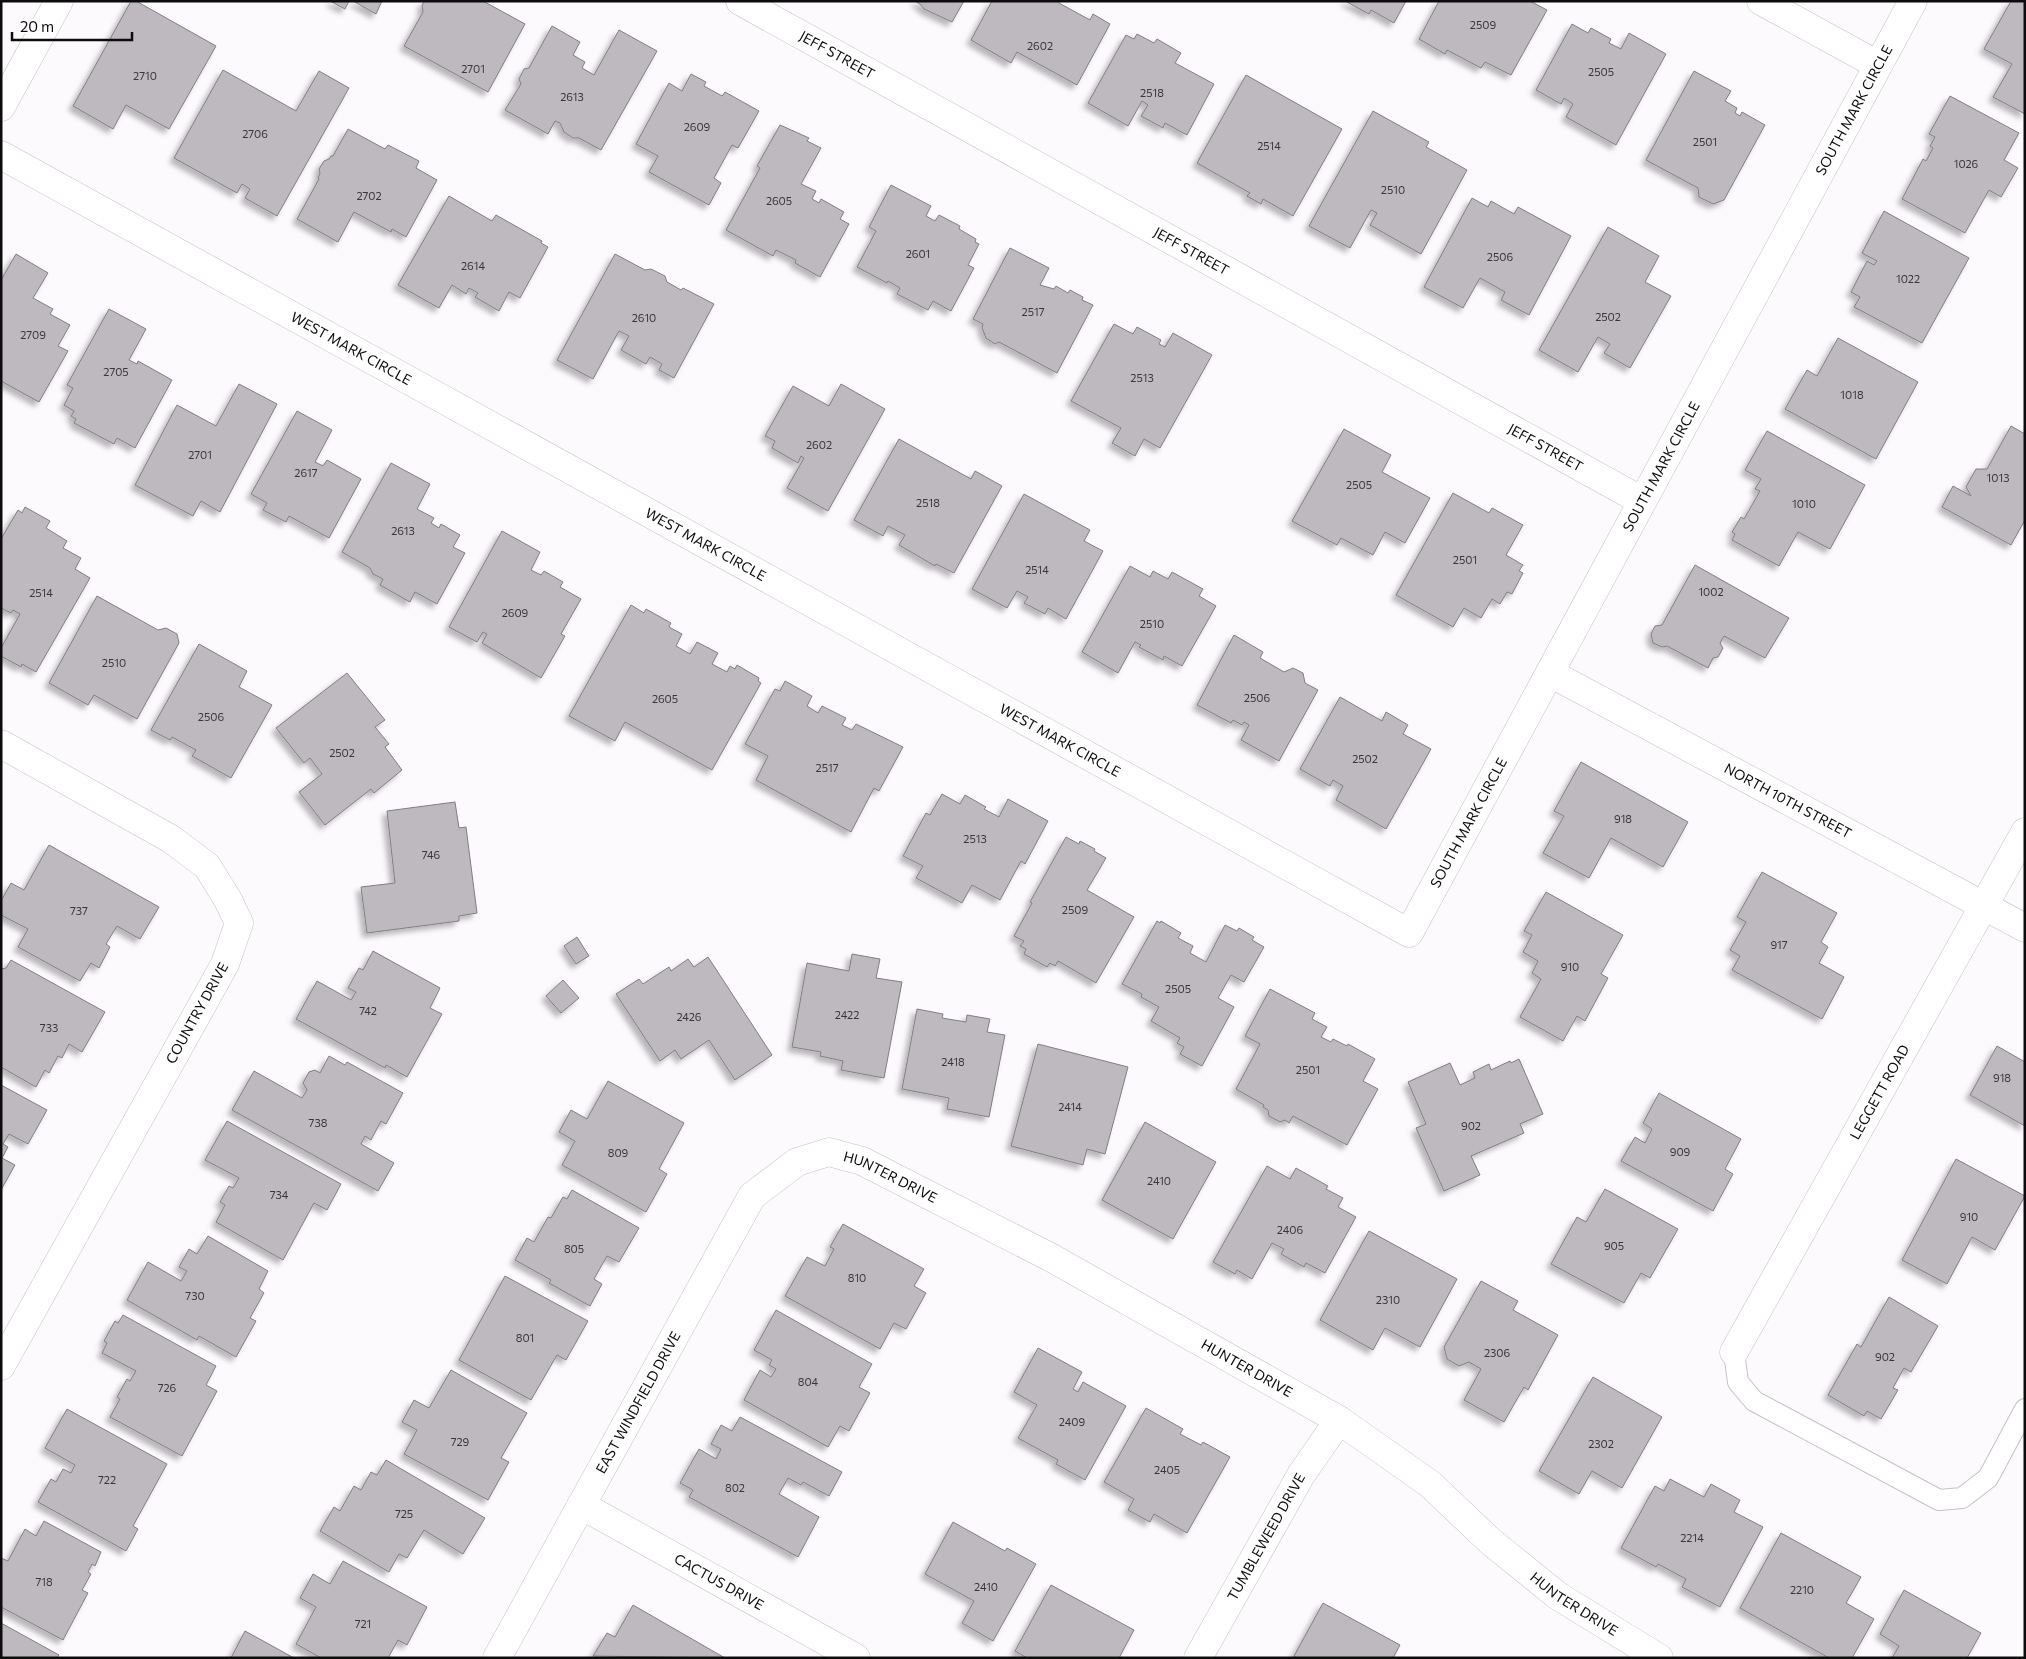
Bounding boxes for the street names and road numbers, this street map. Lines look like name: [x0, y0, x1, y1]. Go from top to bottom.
street label: JEFF STREET: [797, 27, 878, 82]
street label: SOUTH MARK CIRCLE: [1811, 42, 1896, 178]
street label: JEFF STREET: [1151, 223, 1232, 278]
street label: WEST MARK CIRCLE: [288, 308, 415, 388]
street label: SOUTH MARK CIRCLE: [1619, 398, 1703, 534]
street label: JEFF STREET: [1505, 419, 1586, 475]
street label: WEST MARK CIRCLE: [642, 504, 769, 584]
street label: WEST MARK CIRCLE: [997, 700, 1124, 780]
street label: SOUTH MARK CIRCLE: [1426, 755, 1510, 890]
street label: NORTH 10TH STREET: [1721, 759, 1855, 841]
street label: COUNTRY DRIVE: [162, 959, 231, 1066]
street label: LEGGETT ROAD: [1846, 1041, 1912, 1142]
street label: HUNTER DRIVE: [842, 1147, 940, 1206]
street label: EAST WINDFIELD DRIVE: [592, 1328, 684, 1476]
street label: HUNTER DRIVE: [1198, 1335, 1296, 1400]
street label: TUMBLEWEED DRIVE: [1223, 1470, 1308, 1603]
street label: CACTUS DRIVE: [671, 1550, 767, 1613]
street label: HUNTER DRIVE: [1527, 1568, 1621, 1639]

